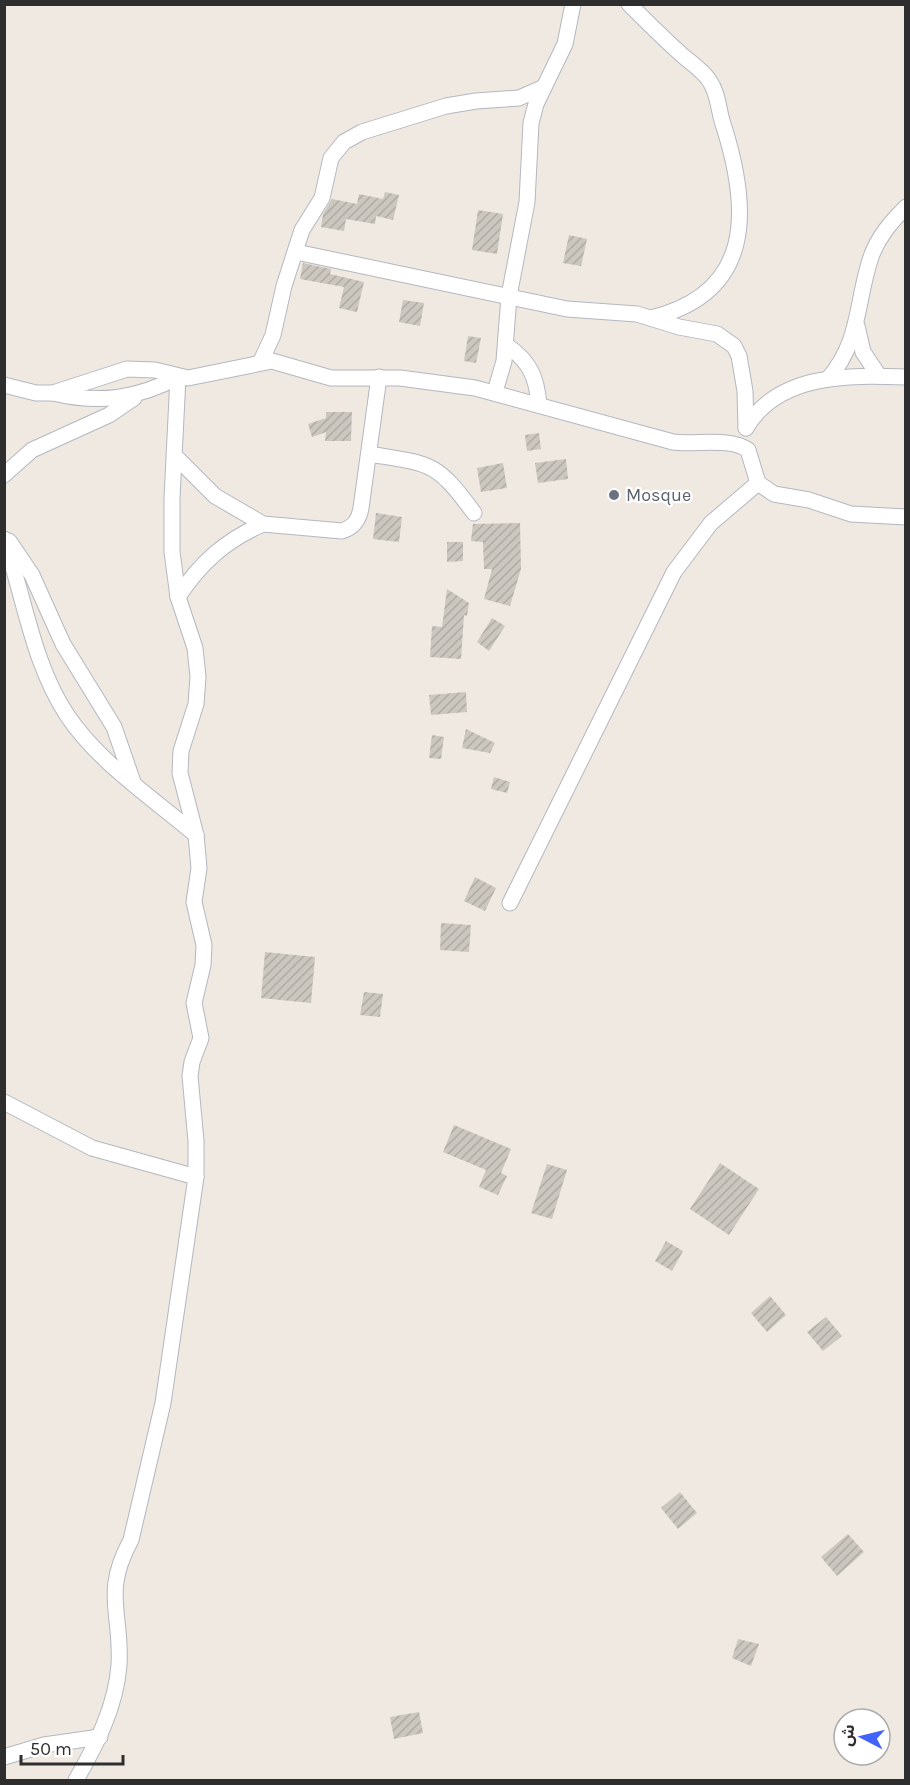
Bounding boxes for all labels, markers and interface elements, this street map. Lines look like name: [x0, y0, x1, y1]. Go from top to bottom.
place label: Mosque: [626, 484, 691, 506]
marker: Mosque: [607, 488, 621, 502]
north arrow: [832, 1707, 892, 1767]
text: ش: [837, 1723, 858, 1747]
scale bar: [21, 1728, 123, 1766]
text: 50 m: [30, 1738, 72, 1760]

